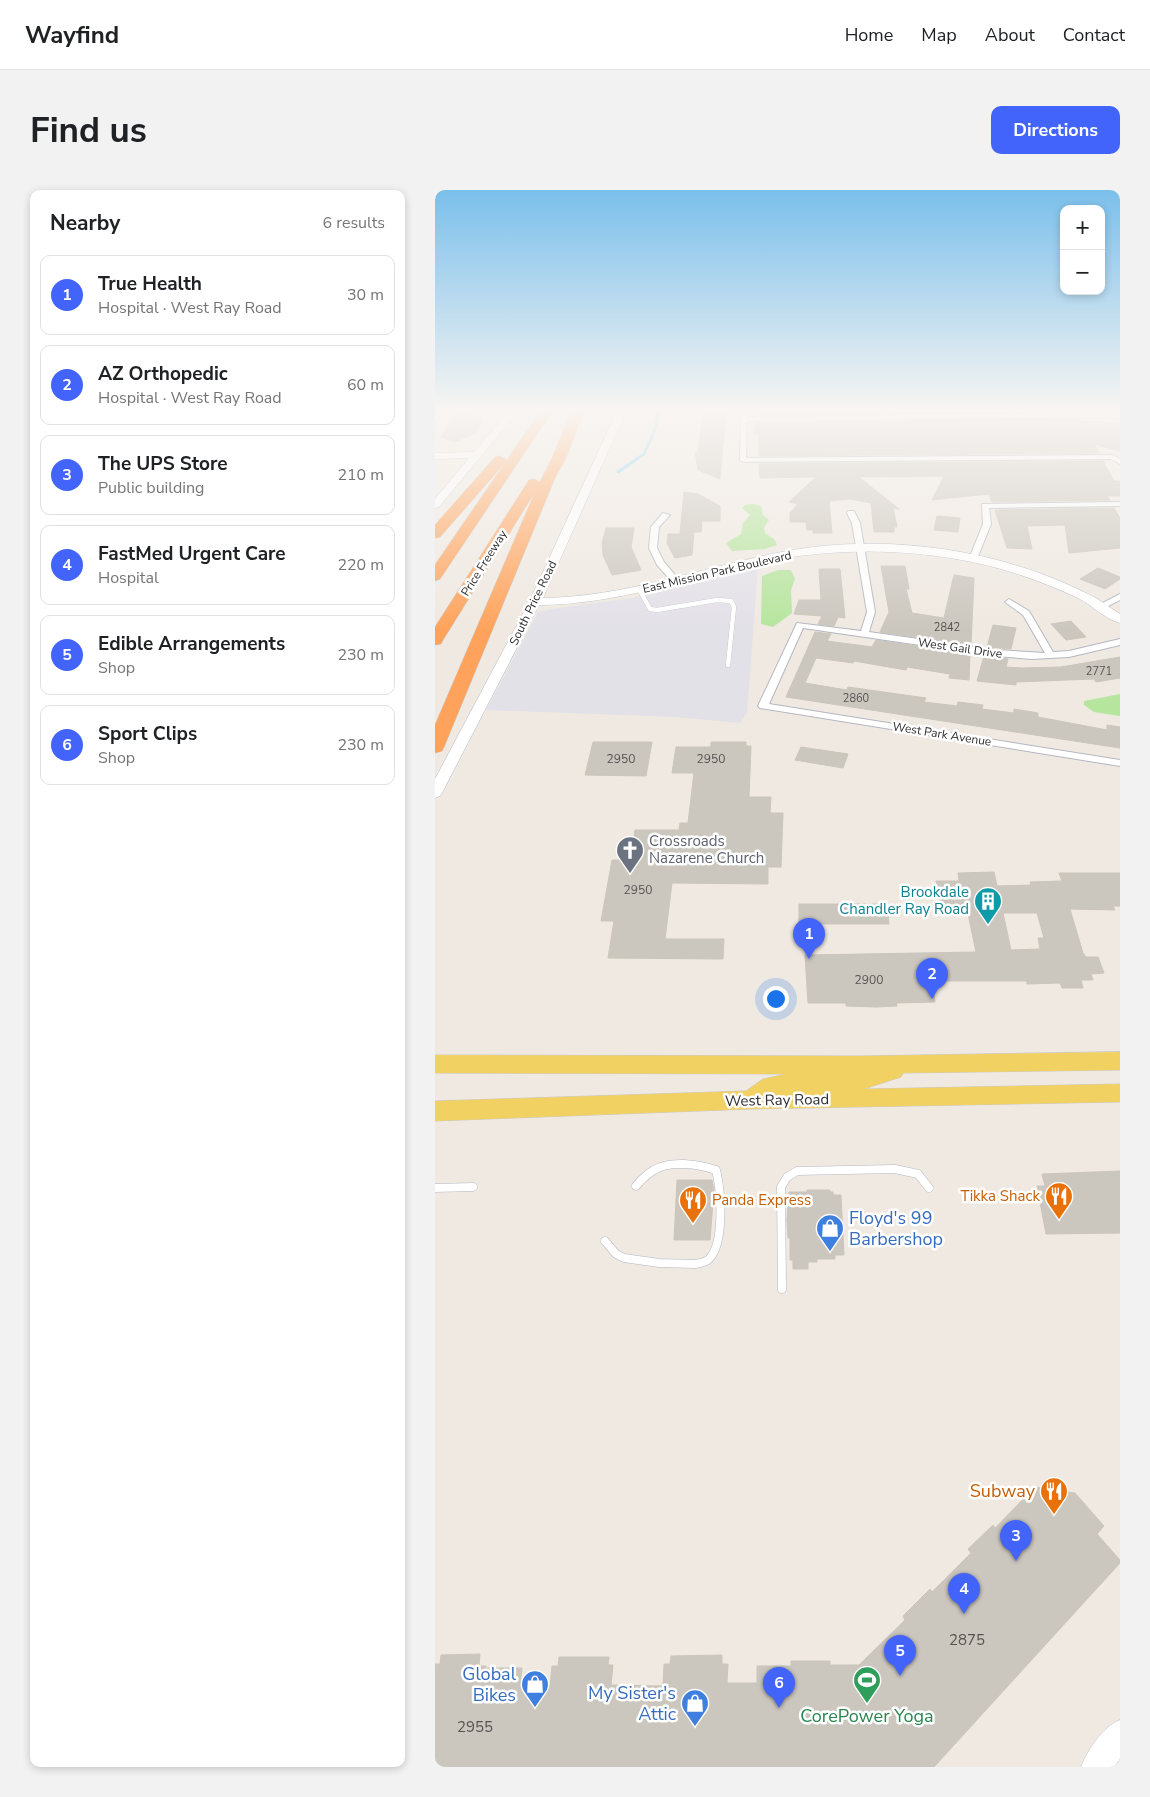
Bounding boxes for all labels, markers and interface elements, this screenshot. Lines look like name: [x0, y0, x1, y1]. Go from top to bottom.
text: Wayfind: [25, 19, 119, 51]
text: Home: [845, 23, 893, 47]
text: Map: [921, 23, 957, 47]
text: About: [985, 23, 1035, 47]
text: Contact: [1063, 23, 1125, 47]
button: Directions: [991, 106, 1120, 154]
text: Find us: [30, 107, 147, 154]
map controls: [1060, 205, 1105, 295]
button: +: [1060, 205, 1105, 250]
text: Nearby: [50, 209, 120, 237]
text: 6 results: [323, 212, 385, 234]
button: −: [1060, 250, 1105, 295]
text: True Health: [98, 271, 202, 297]
text: 1: [62, 284, 72, 306]
text: 30 m: [347, 284, 384, 306]
text: Hospital · West Ray Road: [98, 297, 282, 319]
text: AZ Orthopedic: [98, 361, 228, 387]
text: 2: [62, 374, 72, 396]
text: 60 m: [347, 374, 384, 396]
text: Hospital · West Ray Road: [98, 387, 282, 409]
text: The UPS Store: [98, 451, 228, 477]
text: 3: [62, 464, 72, 486]
text: 210 m: [337, 464, 384, 486]
text: Public building: [98, 477, 204, 499]
street label: Price Freeway: [457, 526, 511, 599]
text: FastMed Urgent Care: [98, 541, 286, 567]
street label: East Mission Park Boulevard: [641, 547, 793, 597]
text: 4: [62, 554, 72, 576]
text: 220 m: [337, 554, 384, 576]
street label: South Price Road: [506, 558, 560, 648]
text: Hospital: [98, 567, 159, 589]
house number: 2842: [934, 620, 960, 635]
text: Edible Arrangements: [98, 631, 285, 657]
street label: West Gail Drive: [917, 634, 1003, 662]
text: 5: [62, 644, 72, 666]
text: 230 m: [337, 644, 384, 666]
text: Shop: [98, 657, 135, 679]
house number: 2771: [1086, 664, 1112, 679]
house number: 2860: [843, 691, 870, 706]
street label: West Park Avenue: [891, 718, 993, 750]
text: Sport Clips: [98, 721, 197, 747]
text: 6: [62, 734, 72, 756]
text: 230 m: [337, 734, 384, 756]
text: Shop: [98, 747, 135, 769]
house number: 2950: [607, 751, 635, 767]
house number: 2950: [697, 751, 725, 767]
place label: Crossroads Nazarene Church: [649, 831, 764, 868]
church icon: Crossroads Nazarene Church: [615, 835, 645, 874]
house number: 2950: [624, 882, 652, 898]
place label: Brookdale Chandler Ray Road: [839, 882, 969, 919]
building icon: Brookdale Chandler Ray Road: [973, 886, 1003, 925]
pin: 1: [793, 918, 825, 959]
pin: 2: [916, 958, 948, 999]
house number: 2900: [855, 972, 883, 988]
your location: [763, 986, 789, 1012]
street label: West Ray Road: [725, 1089, 829, 1111]
restaurant icon: Tikka Shack: [1044, 1181, 1074, 1220]
restaurant icon: Panda Express: [678, 1185, 708, 1224]
place label: Tikka Shack: [961, 1186, 1040, 1206]
place label: Panda Express: [712, 1190, 811, 1210]
place label: Floyd's 99 Barbershop: [849, 1206, 943, 1251]
shop icon: Floyd's 99 Barbershop: [815, 1213, 845, 1252]
restaurant icon: Subway: [1039, 1476, 1069, 1515]
place label: Subway: [970, 1479, 1036, 1503]
pin: 3: [1000, 1520, 1032, 1561]
pin: 4: [948, 1573, 980, 1614]
house number: 2875: [949, 1630, 985, 1650]
pin: 5: [884, 1635, 916, 1676]
place label: Global Bikes: [462, 1662, 517, 1707]
sports icon: CorePower Yoga: [852, 1665, 882, 1704]
pin: 6: [763, 1667, 795, 1708]
shop icon: Global Bikes: [520, 1669, 550, 1708]
place label: My Sister's Attic: [588, 1681, 676, 1726]
shop icon: My Sister's Attic: [680, 1688, 710, 1727]
place label: CorePower Yoga: [800, 1704, 934, 1728]
house number: 2955: [457, 1717, 493, 1737]

